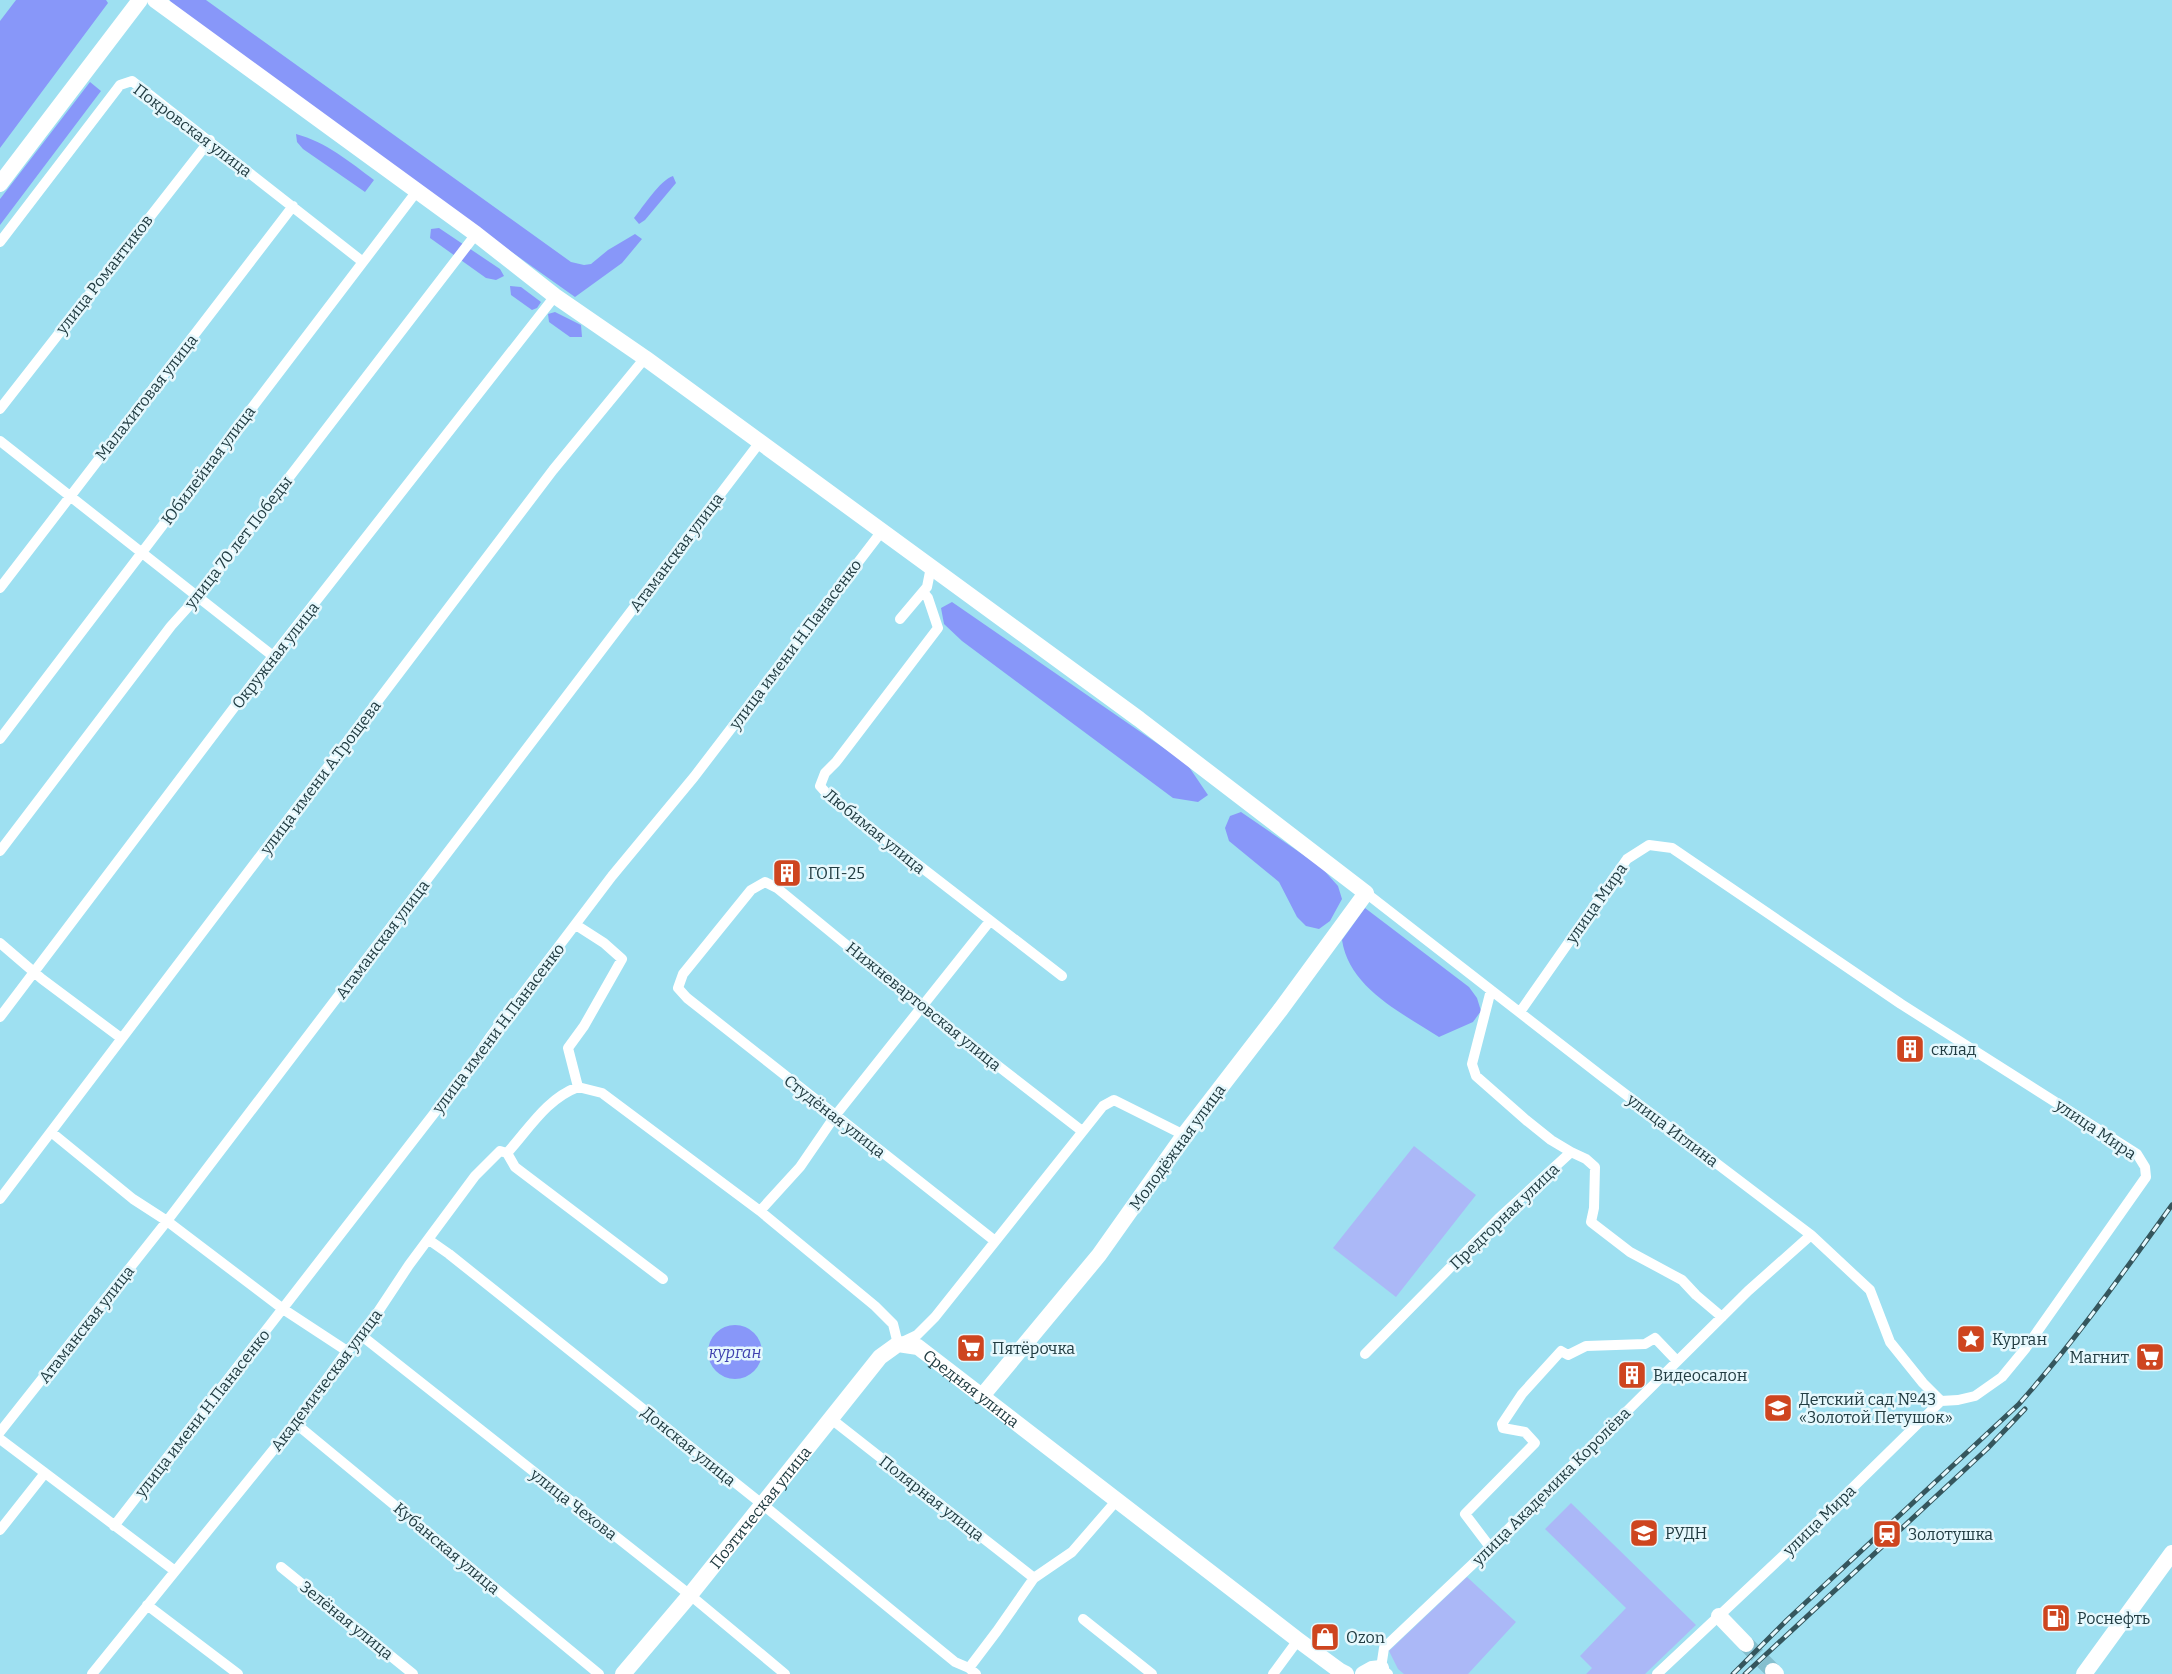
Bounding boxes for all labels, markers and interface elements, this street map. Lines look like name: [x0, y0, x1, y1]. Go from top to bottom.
street label: Покровская улица: [130, 80, 256, 181]
street label: улица Романтиков: [51, 211, 157, 338]
street label: Малахитовая улица: [91, 330, 202, 464]
street label: Юбилейная улица: [158, 402, 259, 528]
street label: улица 70 лет Победы: [180, 472, 296, 613]
street label: Атаманская улица: [626, 489, 727, 615]
street label: улица имени Н.Панасенко: [725, 556, 866, 734]
street label: Окружная улица: [228, 598, 323, 712]
street label: улица имени А.Трощева: [256, 696, 385, 859]
street label: Любимая улица: [820, 785, 929, 878]
building icon: ГОП-25: [771, 857, 803, 889]
street label: улица Мира: [1561, 859, 1631, 948]
place label: ГОП-25: [808, 864, 865, 883]
street label: Атаманская улица: [332, 876, 433, 1002]
street label: Нижневартовская улица: [842, 938, 1005, 1075]
street label: улица имени Н.Панасенко: [428, 940, 569, 1118]
building icon: склад: [1894, 1033, 1926, 1065]
place label: склад: [1931, 1040, 1977, 1059]
street label: Студёная улица: [780, 1071, 889, 1162]
street label: Молодёжная улица: [1125, 1080, 1230, 1214]
street label: улица Иглина: [1622, 1089, 1722, 1171]
street label: улица Мира: [2051, 1095, 2140, 1164]
street label: Предгорная улица: [1446, 1159, 1563, 1273]
street label: Атаманская улица: [35, 1262, 138, 1387]
street label: Академическая улица: [267, 1305, 386, 1455]
place icon: Курган: [1955, 1323, 1987, 1355]
street label: улица имени Н.Панасенко: [130, 1326, 274, 1502]
place label: Курган: [1992, 1330, 2047, 1349]
supermarket icon: Пятёрочка: [955, 1332, 987, 1364]
place label: Пятёрочка: [992, 1339, 1075, 1358]
supermarket icon: Магнит: [2134, 1341, 2166, 1373]
park label: курган: [709, 1343, 761, 1362]
street label: Средняя улица: [919, 1346, 1023, 1432]
place label: Магнит: [2070, 1348, 2129, 1367]
building icon: Видеосалон: [1616, 1359, 1648, 1391]
place label: Видеосалон: [1653, 1366, 1747, 1385]
place label: Детский сад №43 «Золотой Петушок»: [1799, 1390, 1953, 1427]
school or university icon: Детский сад №43 «Золотой Петушок»: [1762, 1392, 1794, 1424]
street label: Донская улица: [638, 1403, 740, 1490]
street label: улица Академика Королёва: [1468, 1403, 1634, 1570]
street label: Поэтическая улица: [706, 1442, 815, 1572]
street label: Полярная улица: [876, 1452, 988, 1545]
street label: улица Чехова: [526, 1464, 621, 1544]
street label: улица Мира: [1778, 1481, 1860, 1560]
street label: Кубанская улица: [390, 1499, 504, 1598]
school or university icon: РУДН: [1628, 1517, 1660, 1549]
station icon: Золотушка: [1871, 1518, 1903, 1550]
place label: РУДН: [1665, 1524, 1707, 1543]
place label: Золотушка: [1908, 1525, 1993, 1544]
street label: Зелёная улица: [296, 1577, 397, 1664]
fuel station icon: Роснефть: [2040, 1602, 2072, 1634]
place label: Роснефть: [2077, 1609, 2150, 1628]
shop icon: Ozon: [1309, 1621, 1341, 1653]
place label: Ozon: [1346, 1628, 1385, 1647]

